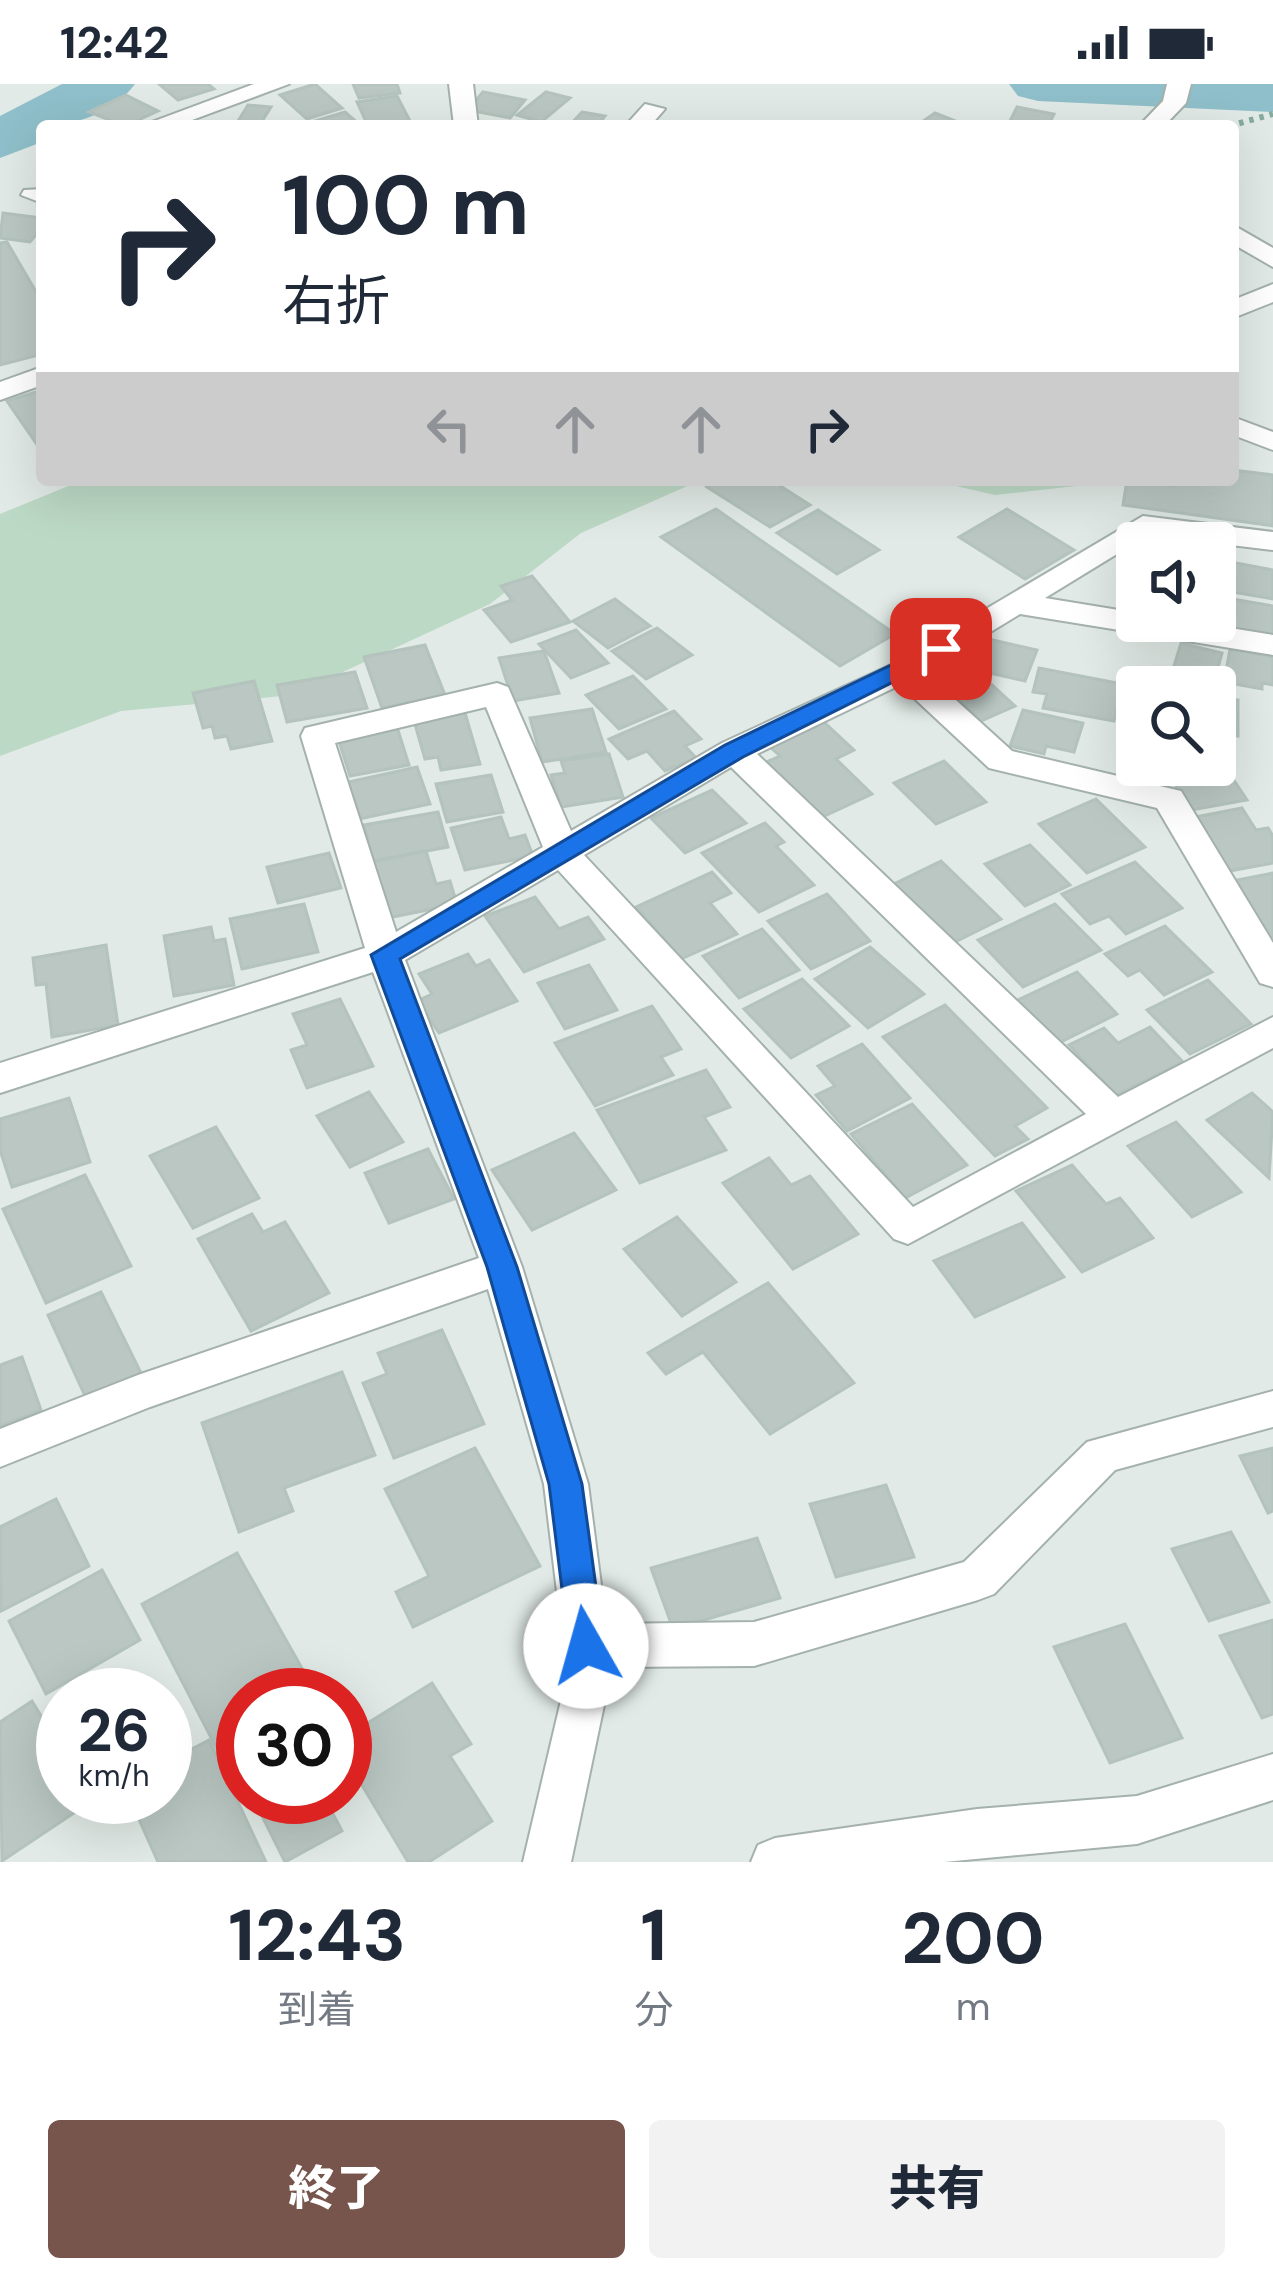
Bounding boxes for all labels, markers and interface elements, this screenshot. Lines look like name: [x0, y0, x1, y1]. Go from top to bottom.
text: 12:42: [60, 13, 169, 72]
text: 100 m: [282, 151, 530, 260]
icon: right: [84, 168, 240, 324]
text: 右折: [282, 266, 390, 337]
icon: left: [416, 396, 482, 462]
icon: ahead: [542, 396, 608, 462]
icon: ahead: [668, 396, 734, 462]
icon: right: [794, 396, 860, 462]
map controls: [1116, 522, 1236, 786]
button: sound: [1116, 522, 1236, 642]
pin: [890, 598, 992, 700]
icon: arrive: [908, 616, 974, 682]
button: search: [1116, 666, 1236, 786]
position arrow: [523, 1583, 649, 1709]
speed limit sign: 30: [216, 1668, 372, 1824]
text: 26: [78, 1691, 150, 1770]
text: km/h: [79, 1756, 149, 1795]
text: 12:43: [228, 1889, 406, 1982]
text: 1: [640, 1889, 667, 1982]
text: 200: [902, 1892, 1045, 1985]
text: m: [956, 1981, 991, 2032]
text: 到着: [278, 1984, 356, 2035]
text: 分: [634, 1984, 673, 2035]
button: 終了: [48, 2120, 625, 2258]
button: 共有: [649, 2120, 1225, 2258]

